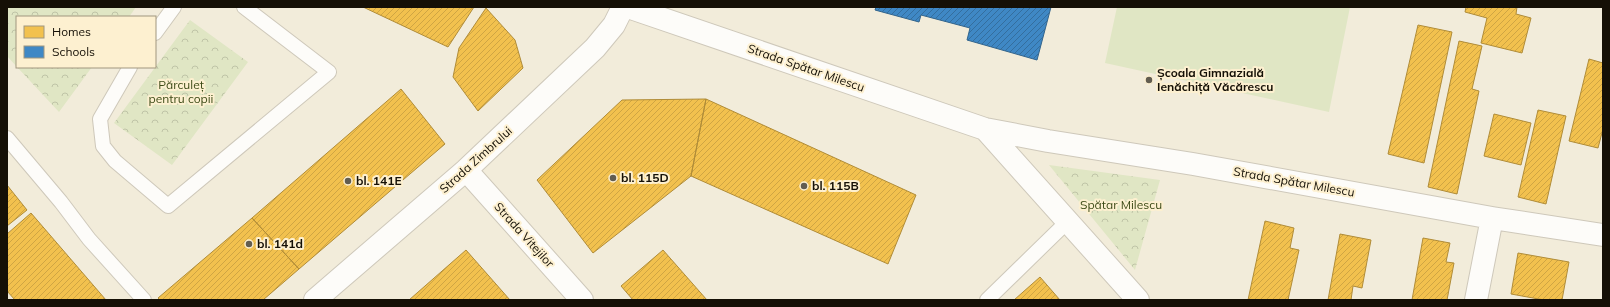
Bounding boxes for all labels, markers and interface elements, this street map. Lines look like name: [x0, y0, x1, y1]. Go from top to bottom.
legend: [16, 16, 156, 68]
text: Homes: [52, 24, 91, 39]
street label: Strada Spătar Milescu: [746, 40, 867, 95]
text: Schools: [52, 44, 95, 59]
place label: Școala Gimnazială Ienăchiță Văcărescu: [1157, 65, 1273, 95]
marker: Școala Gimnazială Ienăchiță Văcărescu: [1144, 75, 1154, 85]
park label: Părculeț pentru copii: [149, 77, 214, 106]
street label: Strada Zimbrului: [436, 123, 515, 196]
street label: Strada Spătar Milescu: [1232, 163, 1356, 200]
place label: bl. 115D: [621, 170, 669, 185]
place label: bl. 141E: [356, 173, 402, 188]
marker: bl. 115D: [608, 173, 618, 183]
marker: bl. 141E: [343, 176, 353, 186]
place label: bl. 115B: [812, 178, 859, 193]
marker: bl. 115B: [799, 181, 809, 191]
park label: Spătar Milescu: [1080, 197, 1162, 212]
street label: Strada Vitejilor: [491, 199, 558, 271]
place label: bl. 141d: [257, 236, 303, 251]
marker: bl. 141d: [244, 239, 254, 249]

